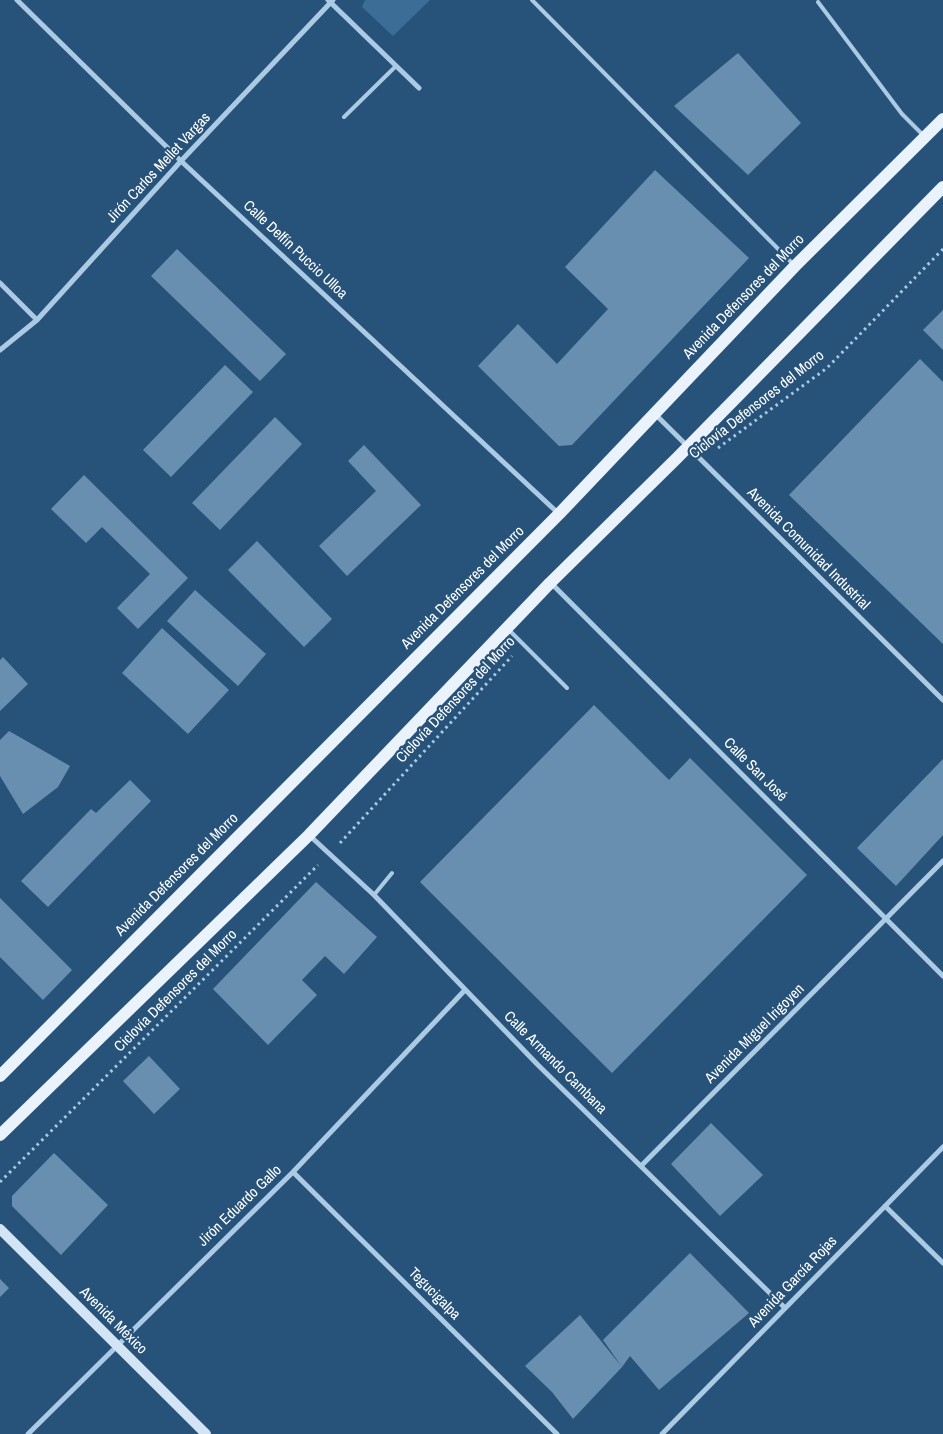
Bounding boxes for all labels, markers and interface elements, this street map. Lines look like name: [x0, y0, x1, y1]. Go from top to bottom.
street label: Jirón Carlos Mellet Vargas: [103, 109, 215, 227]
street label: Calle Delfín Puccio Ulloa: [239, 197, 351, 303]
street label: Avenida Defensores del Morro: [680, 231, 808, 363]
street label: Ciclovía Defensores del Morro: [686, 347, 828, 463]
street label: Avenida Comunidad Industrial: [743, 484, 873, 614]
street label: Avenida Defensores del Morro: [398, 523, 528, 653]
street label: Ciclovía Defensores del Morro: [393, 633, 519, 767]
street label: Calle San José: [719, 734, 791, 806]
street label: Avenida Defensores del Morro: [112, 810, 242, 940]
street label: Ciclovía Defensores del Morro: [111, 926, 241, 1056]
street label: Avenida Miguel Irigoyen: [702, 981, 808, 1087]
street label: Calle Armando Cambana: [500, 1008, 610, 1118]
street label: Jirón Eduardo Gallo: [194, 1162, 286, 1250]
street label: Avenida García Rojas: [745, 1233, 841, 1331]
street label: Tegucigalpa: [404, 1264, 464, 1324]
street label: Avenida México: [76, 1284, 150, 1358]

